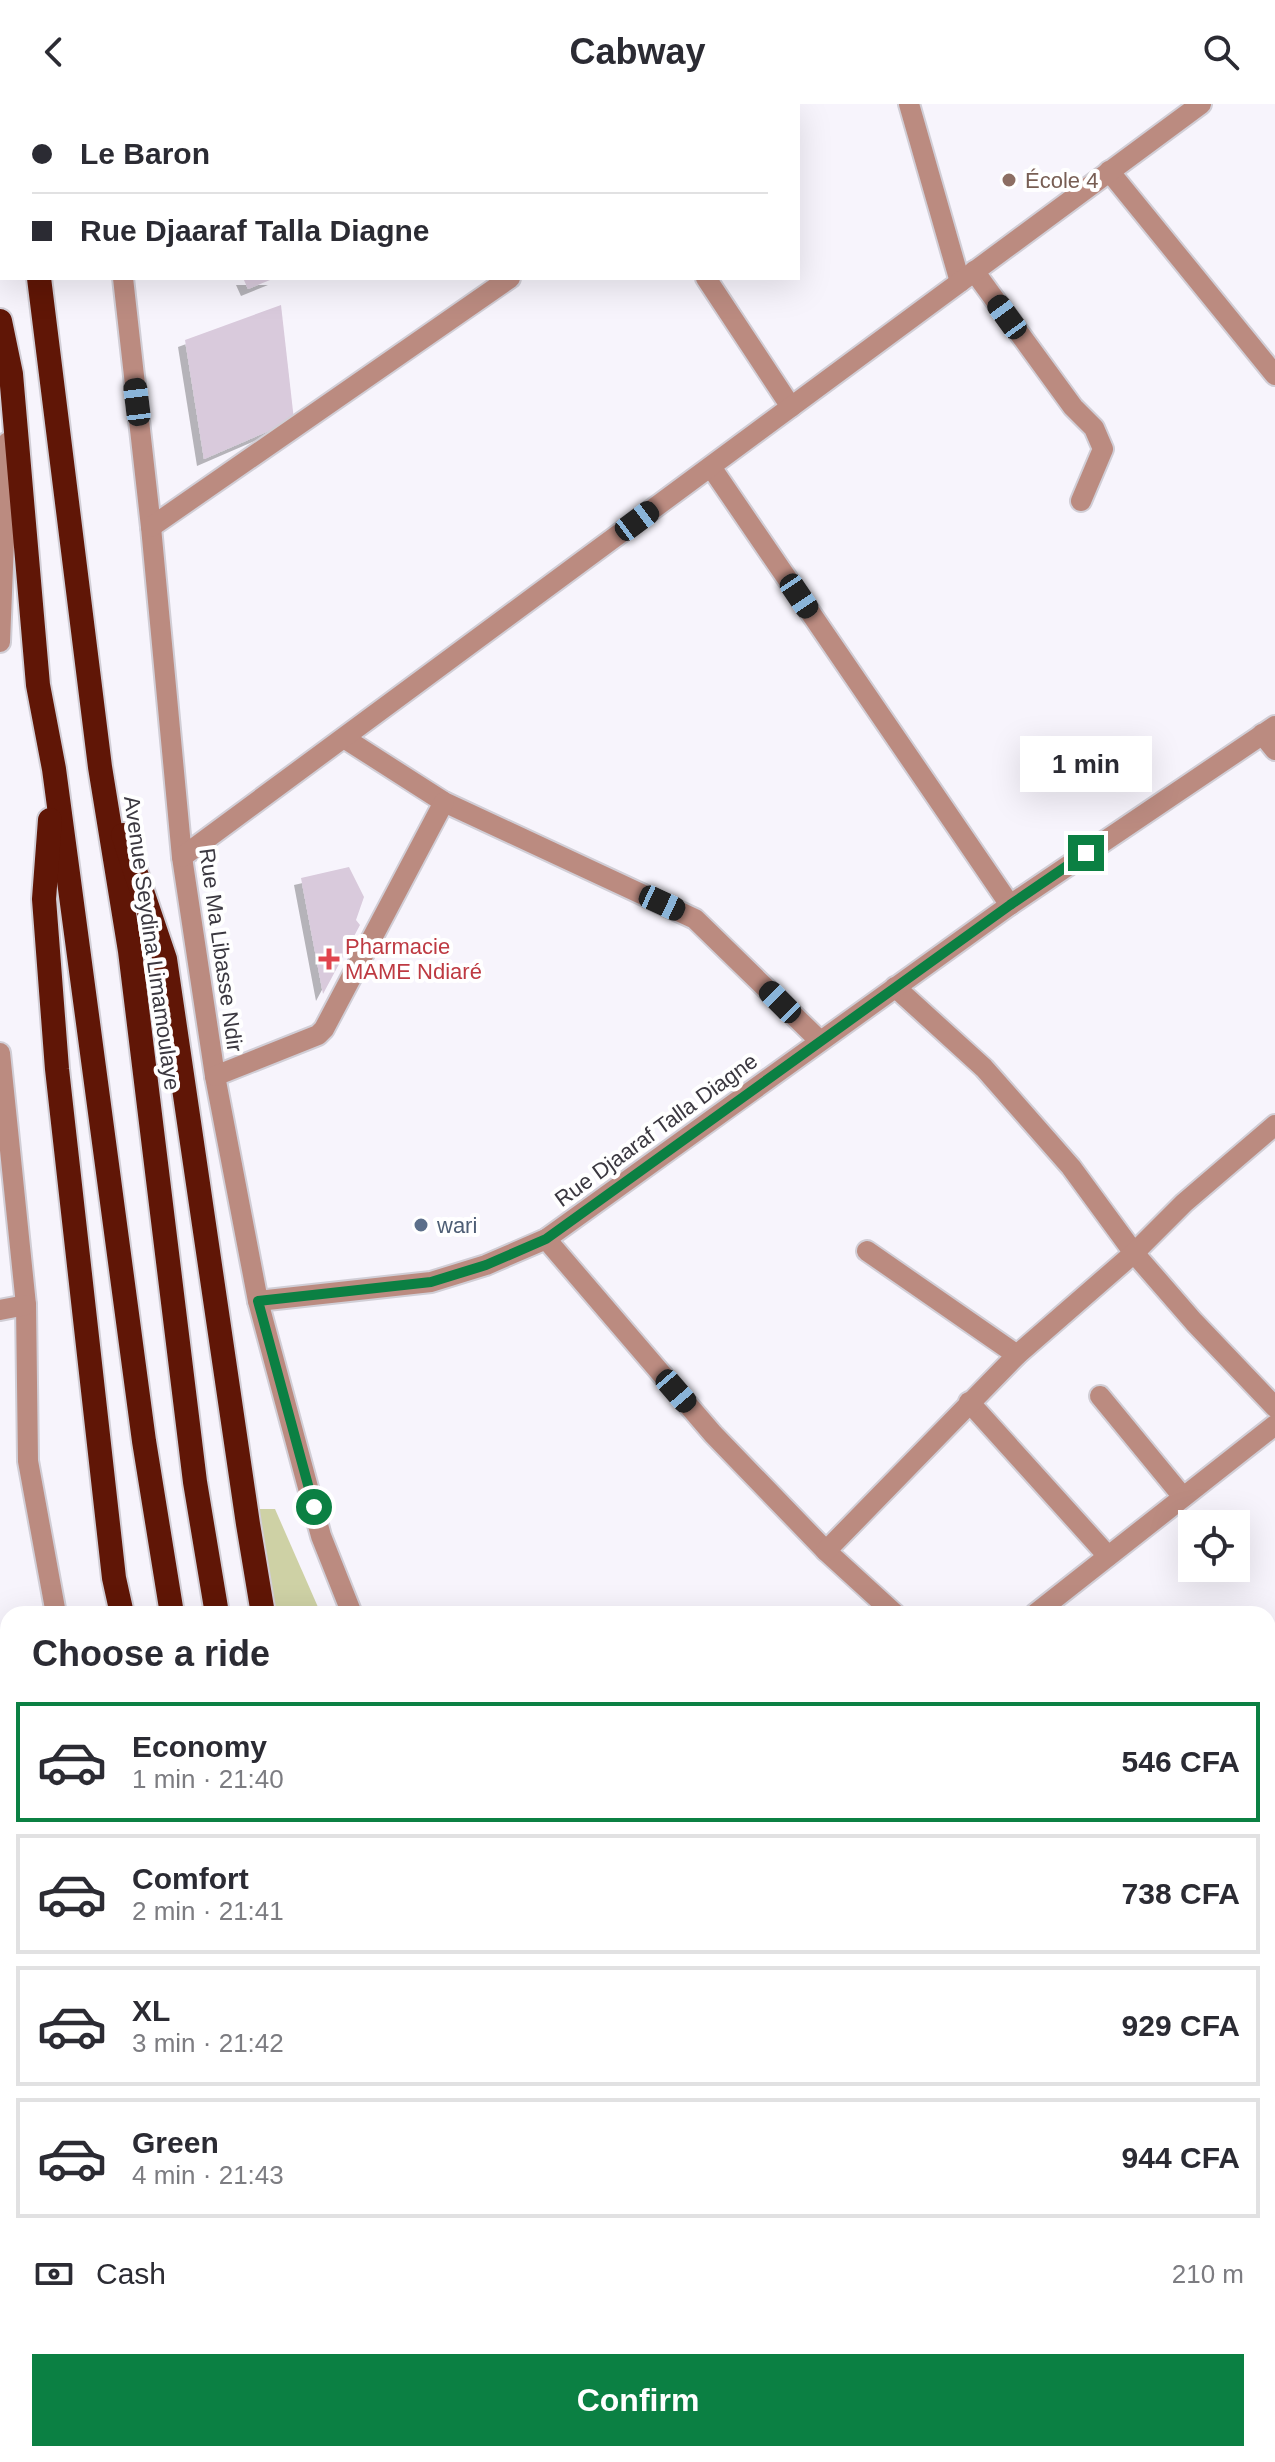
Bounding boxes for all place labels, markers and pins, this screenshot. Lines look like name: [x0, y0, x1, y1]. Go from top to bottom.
place label: École 4: [1025, 168, 1098, 193]
marker: École 4: [1000, 171, 1018, 189]
place label: Pharmacie MAME Ndiaré: [345, 934, 482, 984]
marker: Pharmacie MAME Ndiaré: [320, 950, 338, 968]
place label: wari: [436, 1213, 477, 1238]
marker: wari: [412, 1216, 430, 1234]

